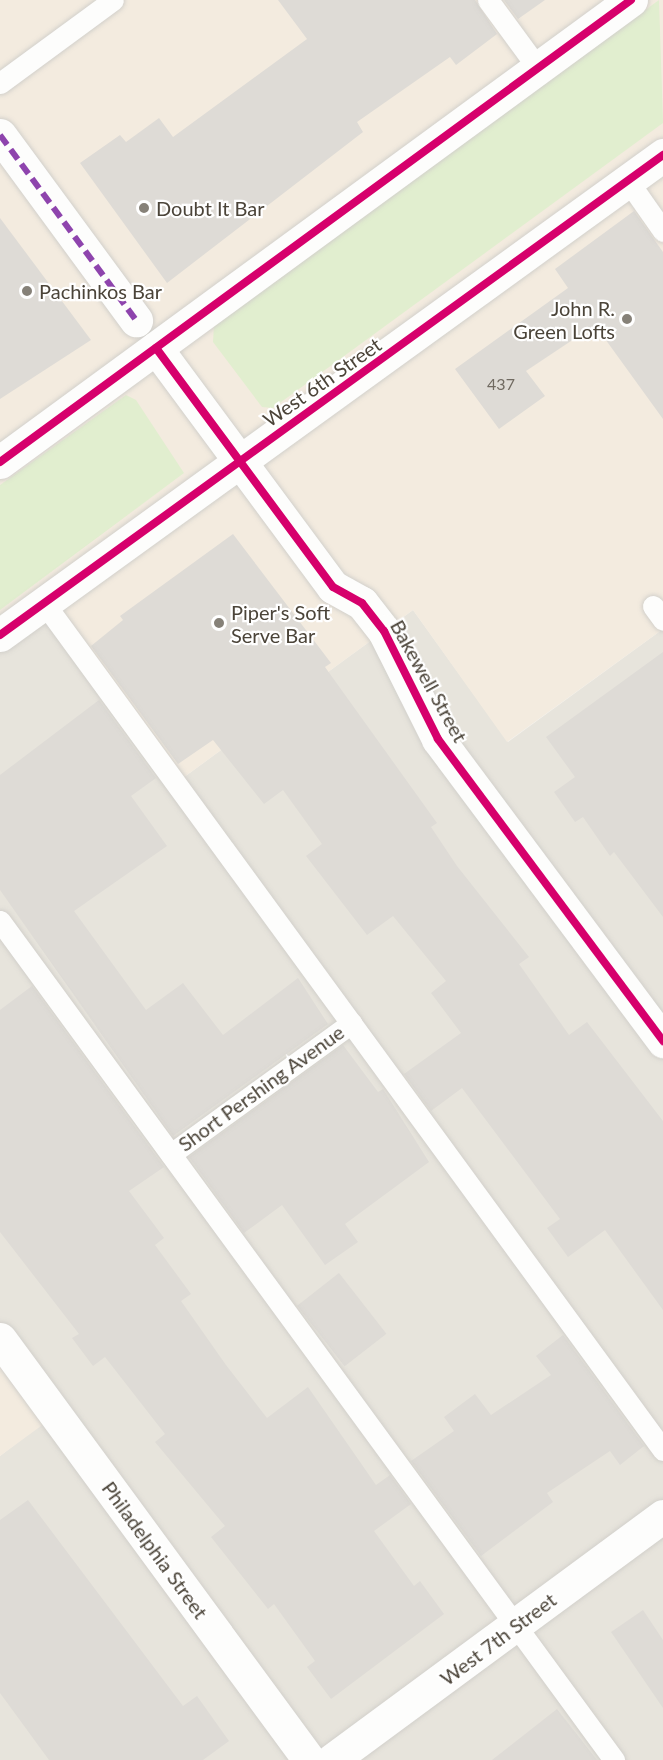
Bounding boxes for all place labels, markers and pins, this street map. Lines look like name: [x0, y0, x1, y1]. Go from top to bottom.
place label: Doubt It Bar: [156, 196, 265, 220]
marker: Doubt It Bar: [137, 201, 151, 215]
place label: Pachinkos Bar: [39, 279, 162, 303]
marker: Pachinkos Bar: [20, 284, 34, 298]
place label: John R. Green Lofts: [513, 296, 615, 343]
marker: John R. Green Lofts: [620, 312, 634, 326]
place label: Piper's Soft Serve Bar: [231, 600, 330, 647]
marker: Piper's Soft Serve Bar: [212, 616, 226, 630]

